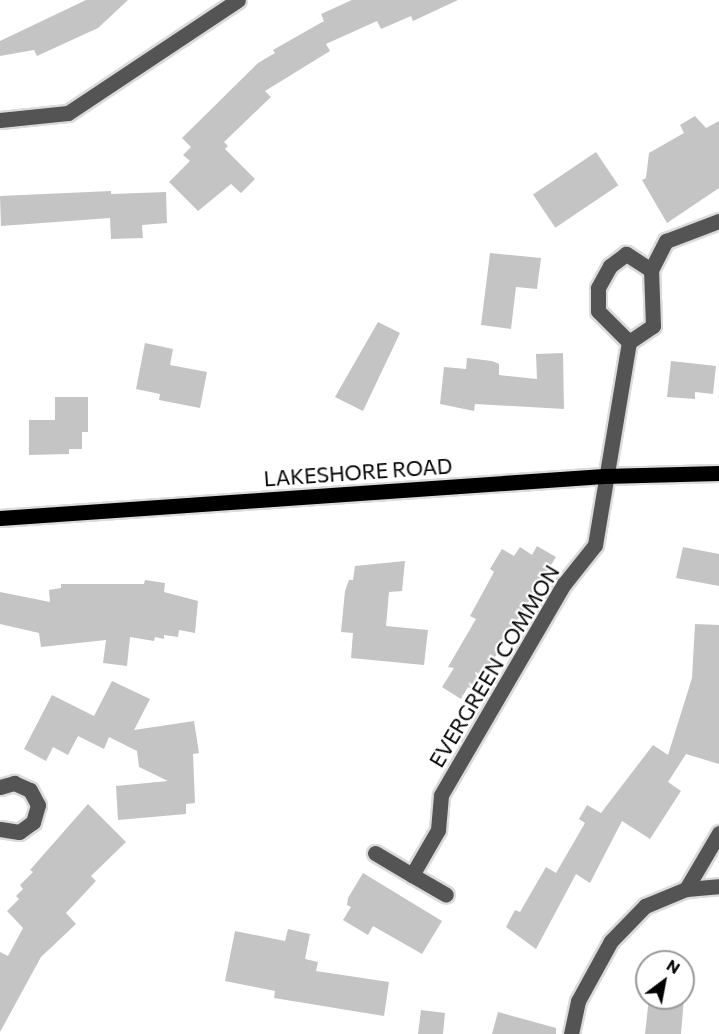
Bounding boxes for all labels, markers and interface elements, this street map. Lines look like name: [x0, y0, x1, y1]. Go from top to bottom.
street label: LAKESHORE ROAD: [263, 453, 453, 491]
street label: EVERGREEN COMMON: [424, 560, 564, 772]
north arrow: [635, 950, 695, 1010]
text: N: [664, 955, 684, 977]

